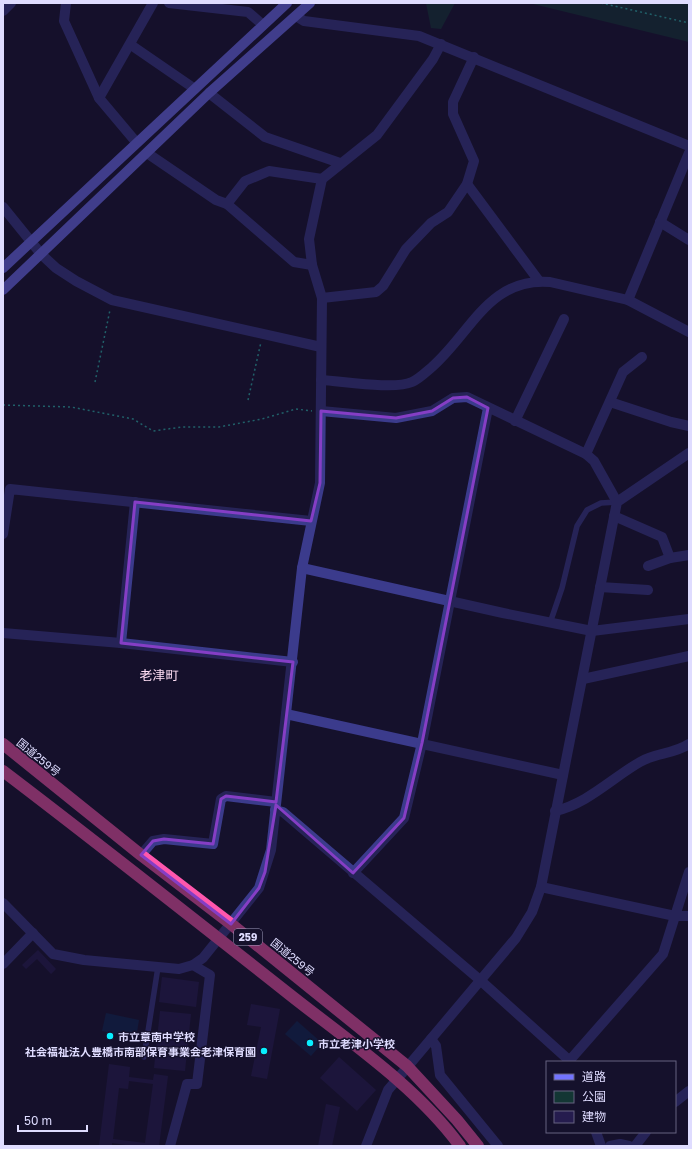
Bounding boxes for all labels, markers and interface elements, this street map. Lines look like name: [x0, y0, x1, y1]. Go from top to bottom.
district label: 老津町: [139, 667, 179, 683]
street label: 国道259号: [15, 735, 63, 779]
road number: 259: [234, 929, 262, 945]
street label: 国道259号: [269, 935, 317, 979]
place label: 市立章南中学校: [118, 1030, 195, 1043]
marker: 市立章南中学校: [105, 1031, 115, 1041]
place label: 市立老津小学校: [318, 1037, 395, 1050]
marker: 市立老津小学校: [305, 1038, 315, 1048]
place label: 社会福祉法人豊橋市南部保育事業会老津保育園: [25, 1045, 256, 1058]
marker: 社会福祉法人豊橋市南部保育事業会老津保育園: [259, 1046, 269, 1056]
legend: [546, 1061, 676, 1133]
text: 道路: [582, 1069, 606, 1084]
text: 公園: [582, 1089, 606, 1104]
scale bar: [18, 1107, 87, 1133]
text: 建物: [582, 1109, 606, 1124]
text: 50 m: [24, 1113, 52, 1128]

